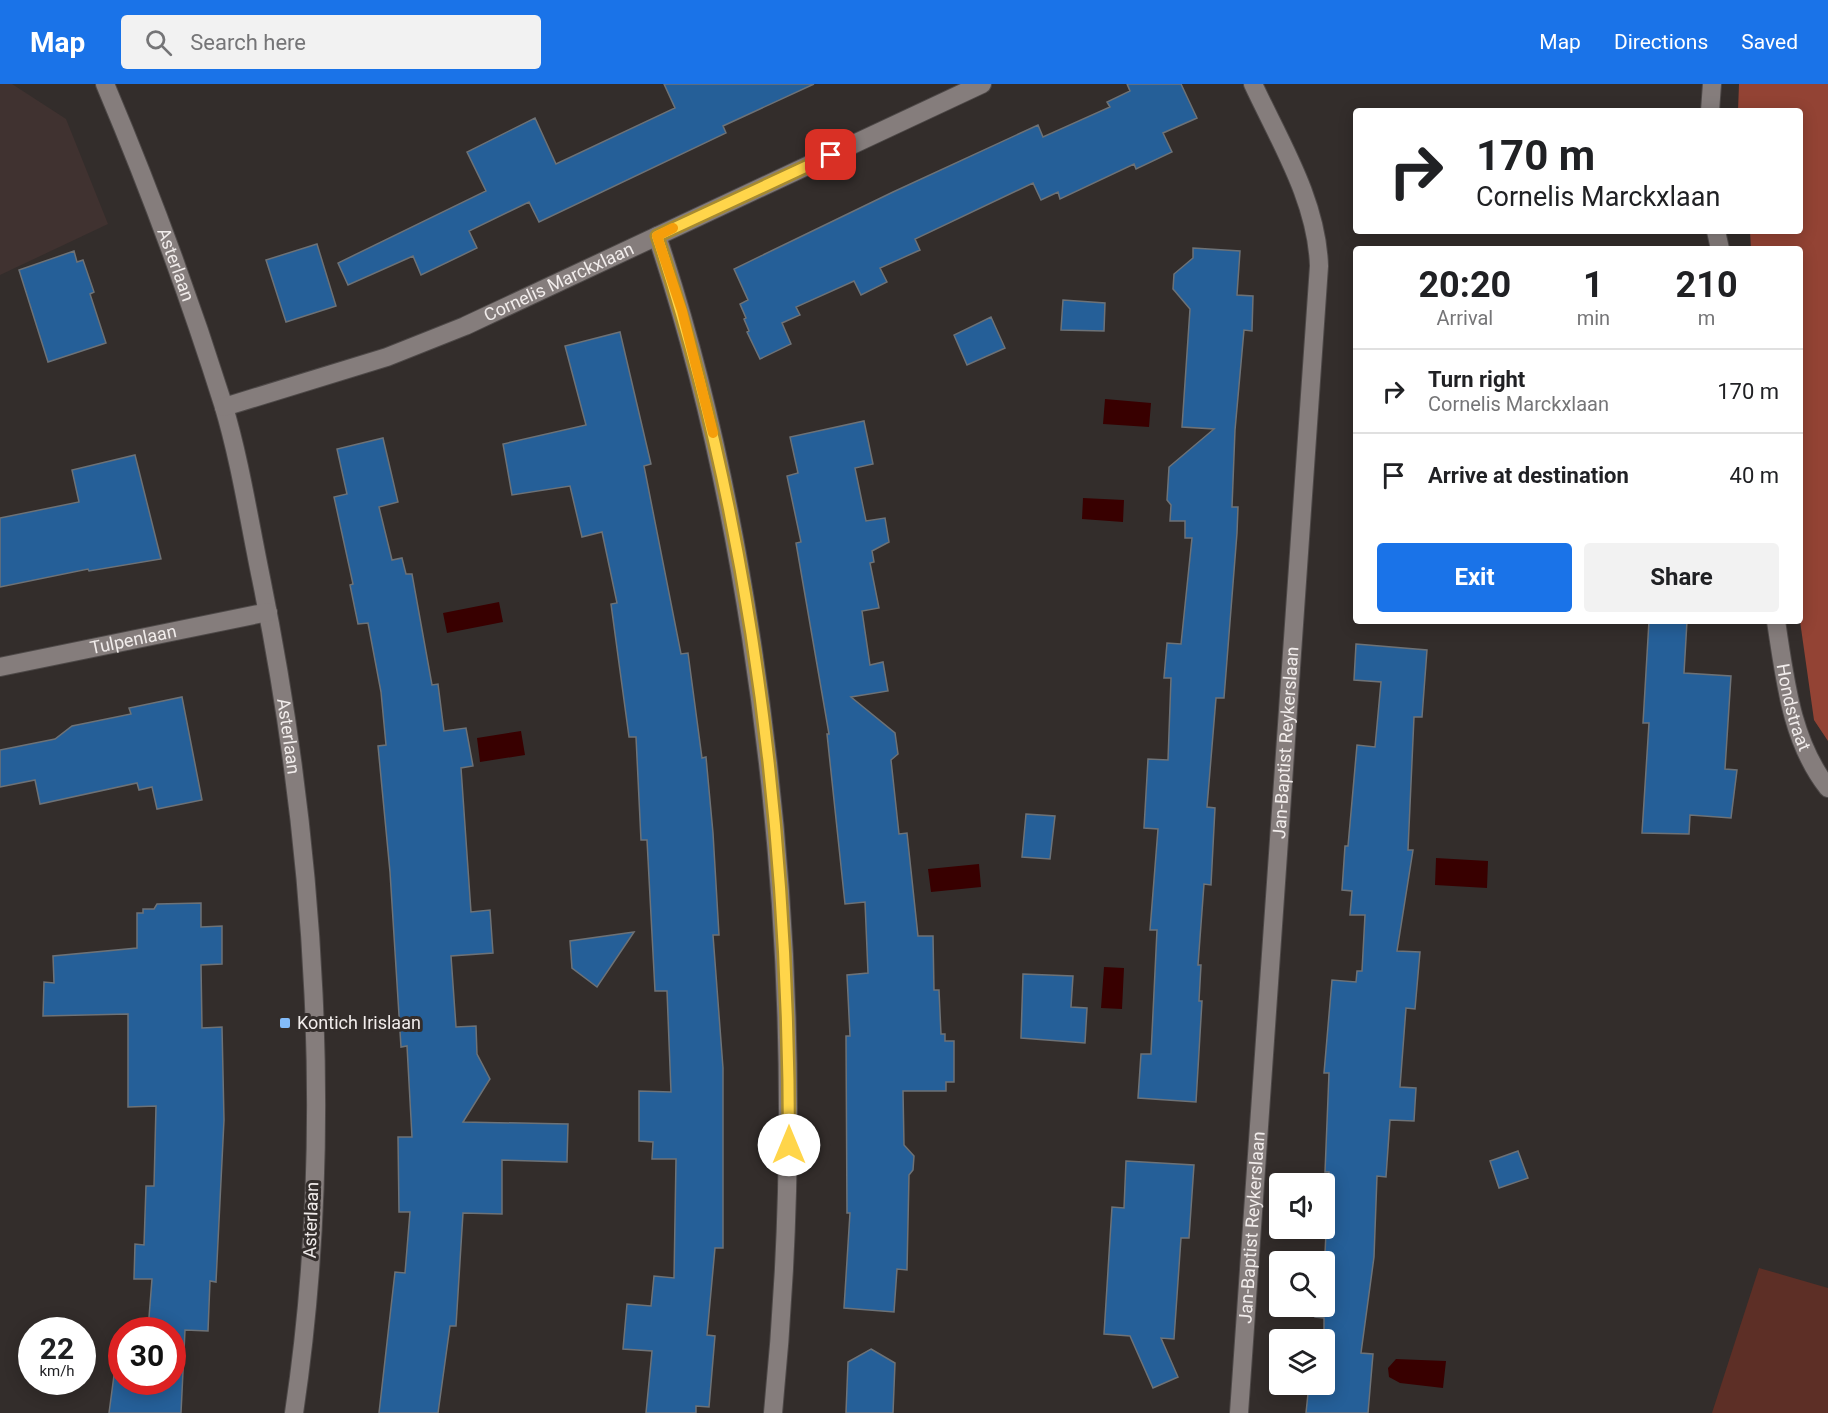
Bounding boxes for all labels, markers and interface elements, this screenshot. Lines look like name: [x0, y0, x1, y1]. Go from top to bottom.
search box: [121, 15, 541, 69]
text: Map: [30, 26, 85, 59]
icon: search: [142, 26, 175, 59]
text: Search here: [190, 30, 306, 55]
text: Map: [1539, 30, 1581, 54]
text: Directions: [1614, 30, 1708, 54]
text: Saved: [1741, 30, 1798, 54]
pin: [805, 129, 856, 180]
text: 170 m: [1476, 131, 1595, 180]
icon: right: [1377, 132, 1455, 210]
icon: arrive: [814, 138, 847, 171]
text: Cornelis Marckxlaan: [1476, 181, 1720, 213]
street label: Asterlaan: [153, 225, 199, 304]
street label: Cornelis Marckxlaan: [480, 238, 637, 326]
text: 20:20: [1418, 264, 1511, 306]
text: 1: [1583, 264, 1604, 306]
text: 210: [1676, 264, 1738, 306]
text: Arrival: [1436, 306, 1493, 330]
text: min: [1577, 306, 1610, 330]
text: m: [1698, 306, 1715, 330]
text: Turn right: [1428, 367, 1525, 392]
icon: right: [1377, 375, 1410, 408]
text: 170 m: [1717, 379, 1779, 404]
text: Cornelis Marckxlaan: [1428, 392, 1609, 416]
icon: arrive: [1377, 459, 1410, 492]
text: Arrive at destination: [1428, 463, 1629, 488]
text: 40 m: [1730, 463, 1779, 488]
button: Exit: [1377, 543, 1572, 612]
button: Share: [1584, 543, 1779, 612]
street label: Tulpenlaan: [88, 620, 178, 658]
street label: Jan-Baptist Reykerslaan: [1268, 646, 1302, 839]
street label: Hondstraat: [1773, 662, 1816, 754]
street label: Asterlaan: [273, 697, 305, 775]
place label: Kontich Irislaan: [297, 1012, 421, 1033]
marker: Kontich Irislaan: [278, 1016, 292, 1030]
position arrow: [757, 1113, 821, 1177]
street label: Jan-Baptist Reykerslaan: [1234, 1131, 1269, 1324]
map controls: [1269, 1173, 1335, 1395]
button: sound: [1269, 1173, 1335, 1239]
street label: Asterlaan: [299, 1181, 322, 1259]
button: search: [1269, 1251, 1335, 1317]
speed limit sign: 30: [108, 1317, 186, 1395]
button: layers: [1269, 1329, 1335, 1395]
text: 22: [40, 1331, 74, 1366]
text: km/h: [39, 1362, 75, 1380]

